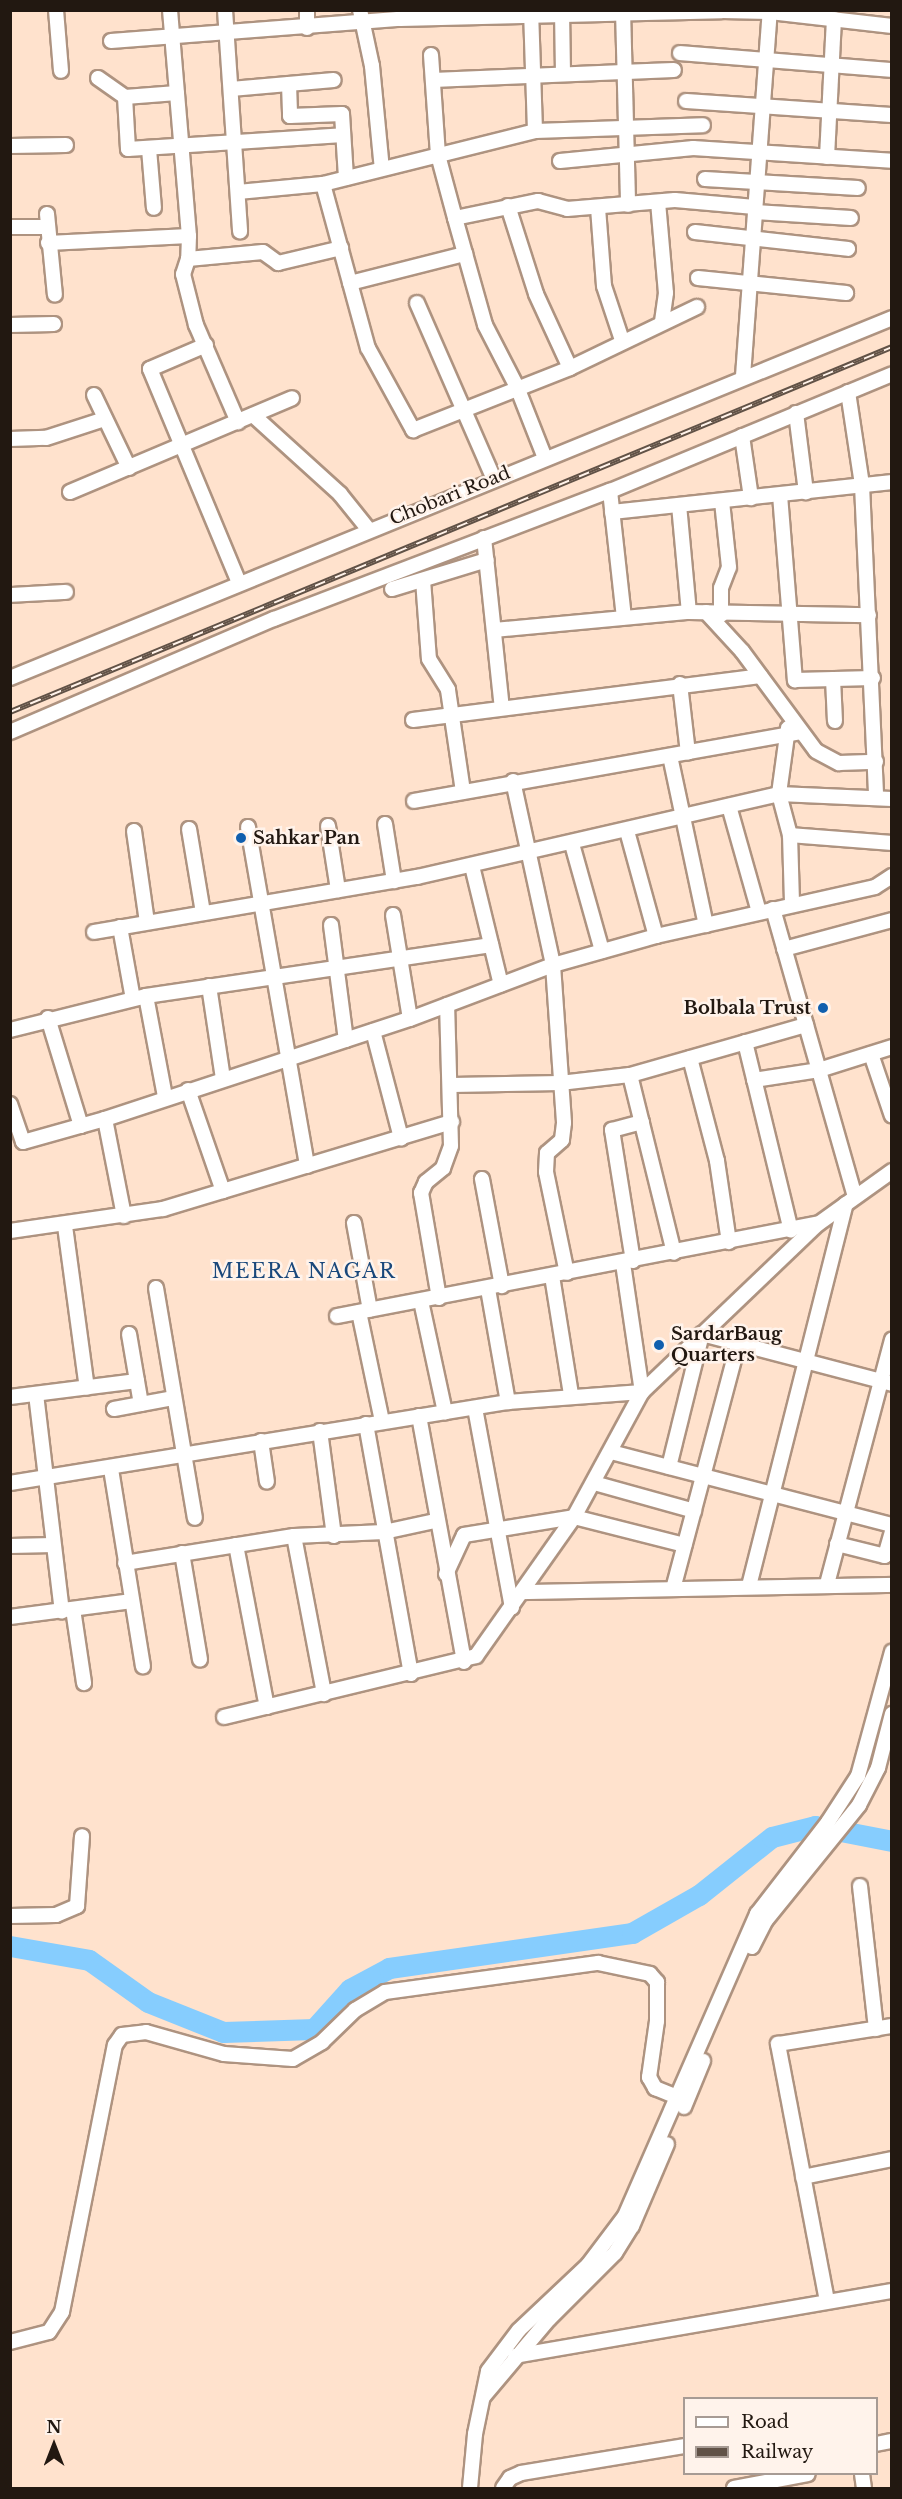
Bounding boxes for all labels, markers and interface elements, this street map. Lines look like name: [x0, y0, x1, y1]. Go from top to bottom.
street label: Chobari Road: [387, 462, 513, 530]
place label: Sahkar Pan: [253, 827, 360, 849]
marker: Sahkar Pan: [234, 831, 248, 845]
place label: Bolbala Trust: [683, 997, 811, 1019]
marker: Bolbala Trust: [816, 1001, 830, 1015]
district label: MEERA NAGAR: [211, 1259, 397, 1283]
place label: SardarBaug Quarters: [671, 1324, 782, 1366]
marker: SardarBaug Quarters: [652, 1338, 666, 1352]
legend: [683, 2397, 878, 2475]
text: Road: [741, 2411, 789, 2433]
north arrow: [24, 2415, 84, 2475]
text: N: [46, 2417, 62, 2437]
text: Railway: [741, 2441, 813, 2463]

